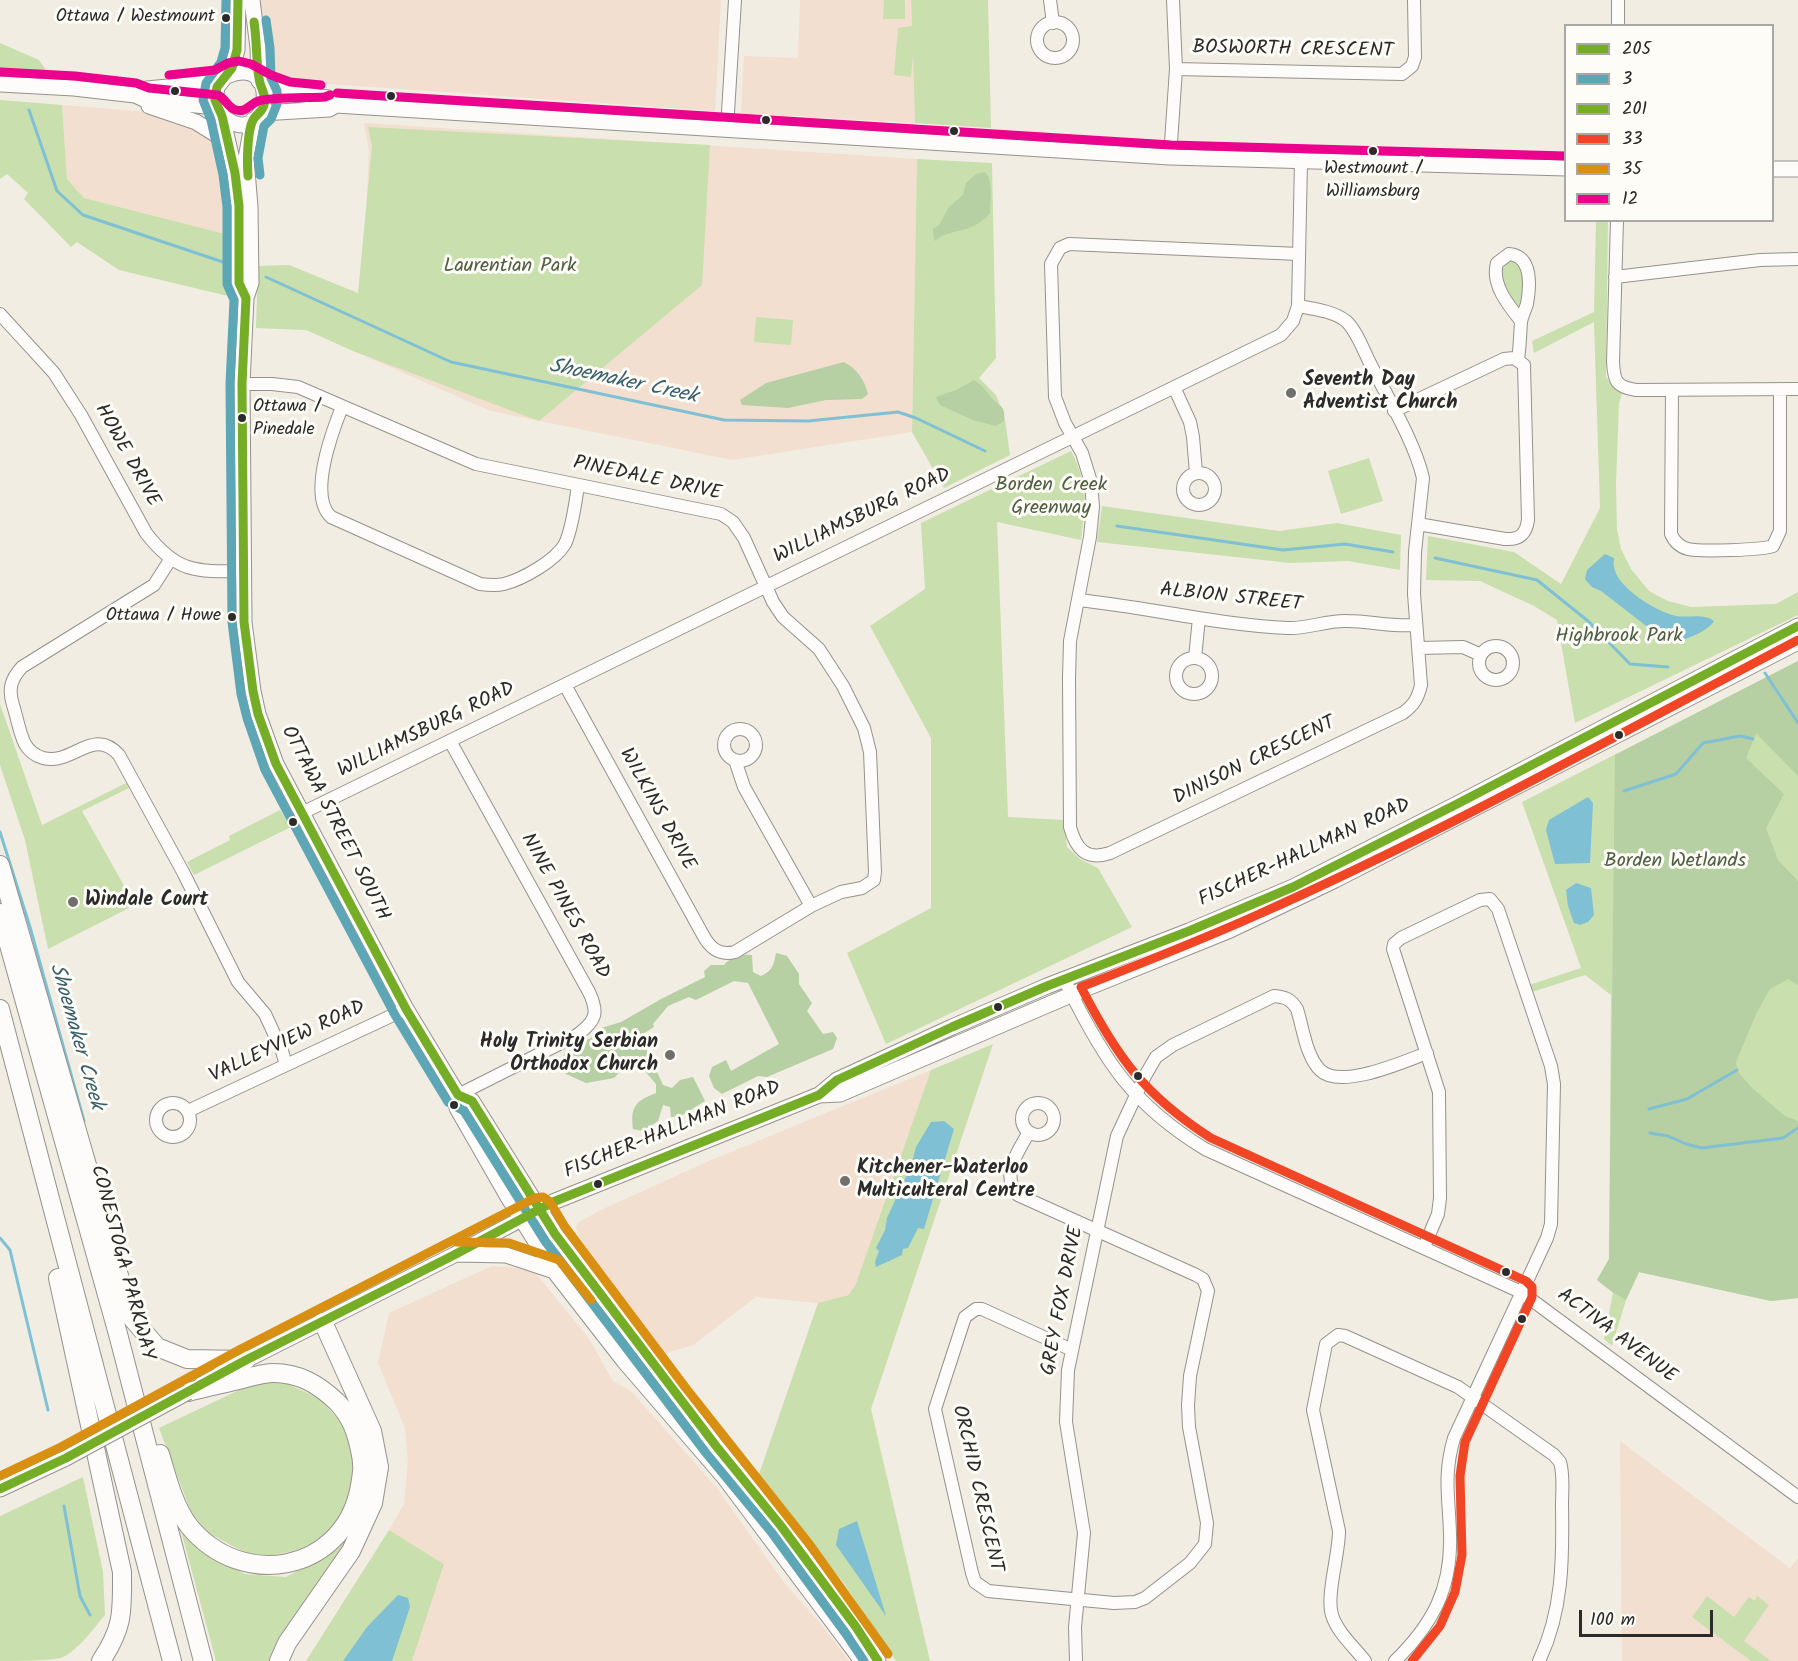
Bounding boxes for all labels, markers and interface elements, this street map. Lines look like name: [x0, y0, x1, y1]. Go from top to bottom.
place label: Ottawa / Westmount: [56, 7, 215, 29]
marker: Ottawa / Westmount: [220, 12, 232, 24]
legend: [1564, 24, 1774, 222]
text: 205: [1622, 35, 1651, 64]
street label: BOSWORTH CRESCENT: [1192, 37, 1394, 65]
text: 3: [1622, 65, 1632, 94]
unlabelled marker: [169, 85, 181, 97]
unlabelled marker: [385, 90, 397, 102]
text: 201: [1622, 95, 1647, 124]
unlabelled marker: [760, 114, 772, 126]
unlabelled marker: [948, 125, 960, 137]
text: 33: [1622, 125, 1643, 154]
marker: Westmount / Williamsburg: [1367, 145, 1379, 157]
text: 35: [1622, 155, 1642, 184]
place label: Westmount / Williamsburg: [1324, 159, 1422, 201]
text: 12: [1622, 185, 1638, 214]
park label: Laurentian Park: [444, 256, 576, 280]
water label: Shoemaker Creek: [547, 355, 699, 411]
place label: Seventh Day Adventist Church: [1303, 370, 1458, 417]
marker: Seventh Day Adventist Church: [1284, 386, 1298, 400]
place label: Ottawa / Pinedale: [253, 397, 321, 440]
street label: HOWE DRIVE: [88, 400, 164, 512]
marker: Ottawa / Pinedale: [236, 412, 248, 424]
street label: PINEDALE DRIVE: [571, 453, 723, 507]
street label: WILLIAMSBURG ROAD: [771, 464, 955, 570]
park label: Borden Creek Greenway: [995, 475, 1107, 522]
street label: ALBION STREET: [1159, 580, 1303, 618]
place label: Ottawa / Howe: [106, 606, 221, 628]
marker: Ottawa / Howe: [226, 611, 238, 623]
park label: Highbrook Park: [1555, 626, 1683, 650]
street label: WILLIAMSBURG ROAD: [335, 678, 519, 784]
street label: DINISON CRESCENT: [1170, 712, 1340, 812]
street label: OTTAWA STREET SOUTH: [274, 722, 394, 926]
unlabelled marker: [1613, 729, 1625, 741]
street label: WILKINS DRIVE: [613, 745, 699, 875]
street label: FISCHER-HALLMAN ROAD: [1195, 794, 1415, 914]
unlabelled marker: [287, 816, 299, 828]
street label: NINE PINES ROAD: [514, 830, 614, 984]
park label: Borden Wetlands: [1604, 851, 1746, 875]
place label: Windale Court: [85, 890, 208, 914]
marker: Windale Court: [66, 895, 80, 909]
water label: Shoemaker Creek: [42, 961, 108, 1113]
street label: VALLEYVIEW ROAD: [206, 996, 370, 1090]
unlabelled marker: [992, 1001, 1004, 1013]
place label: Holy Trinity Serbian Orthodox Church: [480, 1032, 658, 1079]
marker: Holy Trinity Serbian Orthodox Church: [663, 1048, 677, 1062]
unlabelled marker: [1132, 1070, 1144, 1082]
street label: FISCHER-HALLMAN ROAD: [561, 1077, 785, 1185]
unlabelled marker: [448, 1099, 460, 1111]
place label: Kitchener-Waterloo Multiculteral Centre: [857, 1158, 1035, 1205]
street label: CONESTOGA PARKWAY: [83, 1163, 159, 1363]
marker: Kitchener-Waterloo Multiculteral Centre: [838, 1174, 852, 1188]
unlabelled marker: [592, 1178, 604, 1190]
street label: GREY FOX DRIVE: [1038, 1224, 1090, 1378]
unlabelled marker: [1500, 1266, 1512, 1278]
street label: ACTIVA AVENUE: [1551, 1284, 1681, 1390]
unlabelled marker: [1516, 1313, 1528, 1325]
street label: ORCHID CRESCENT: [945, 1403, 1007, 1575]
scale bar: [1582, 1598, 1716, 1636]
text: 100 m: [1590, 1606, 1635, 1635]

